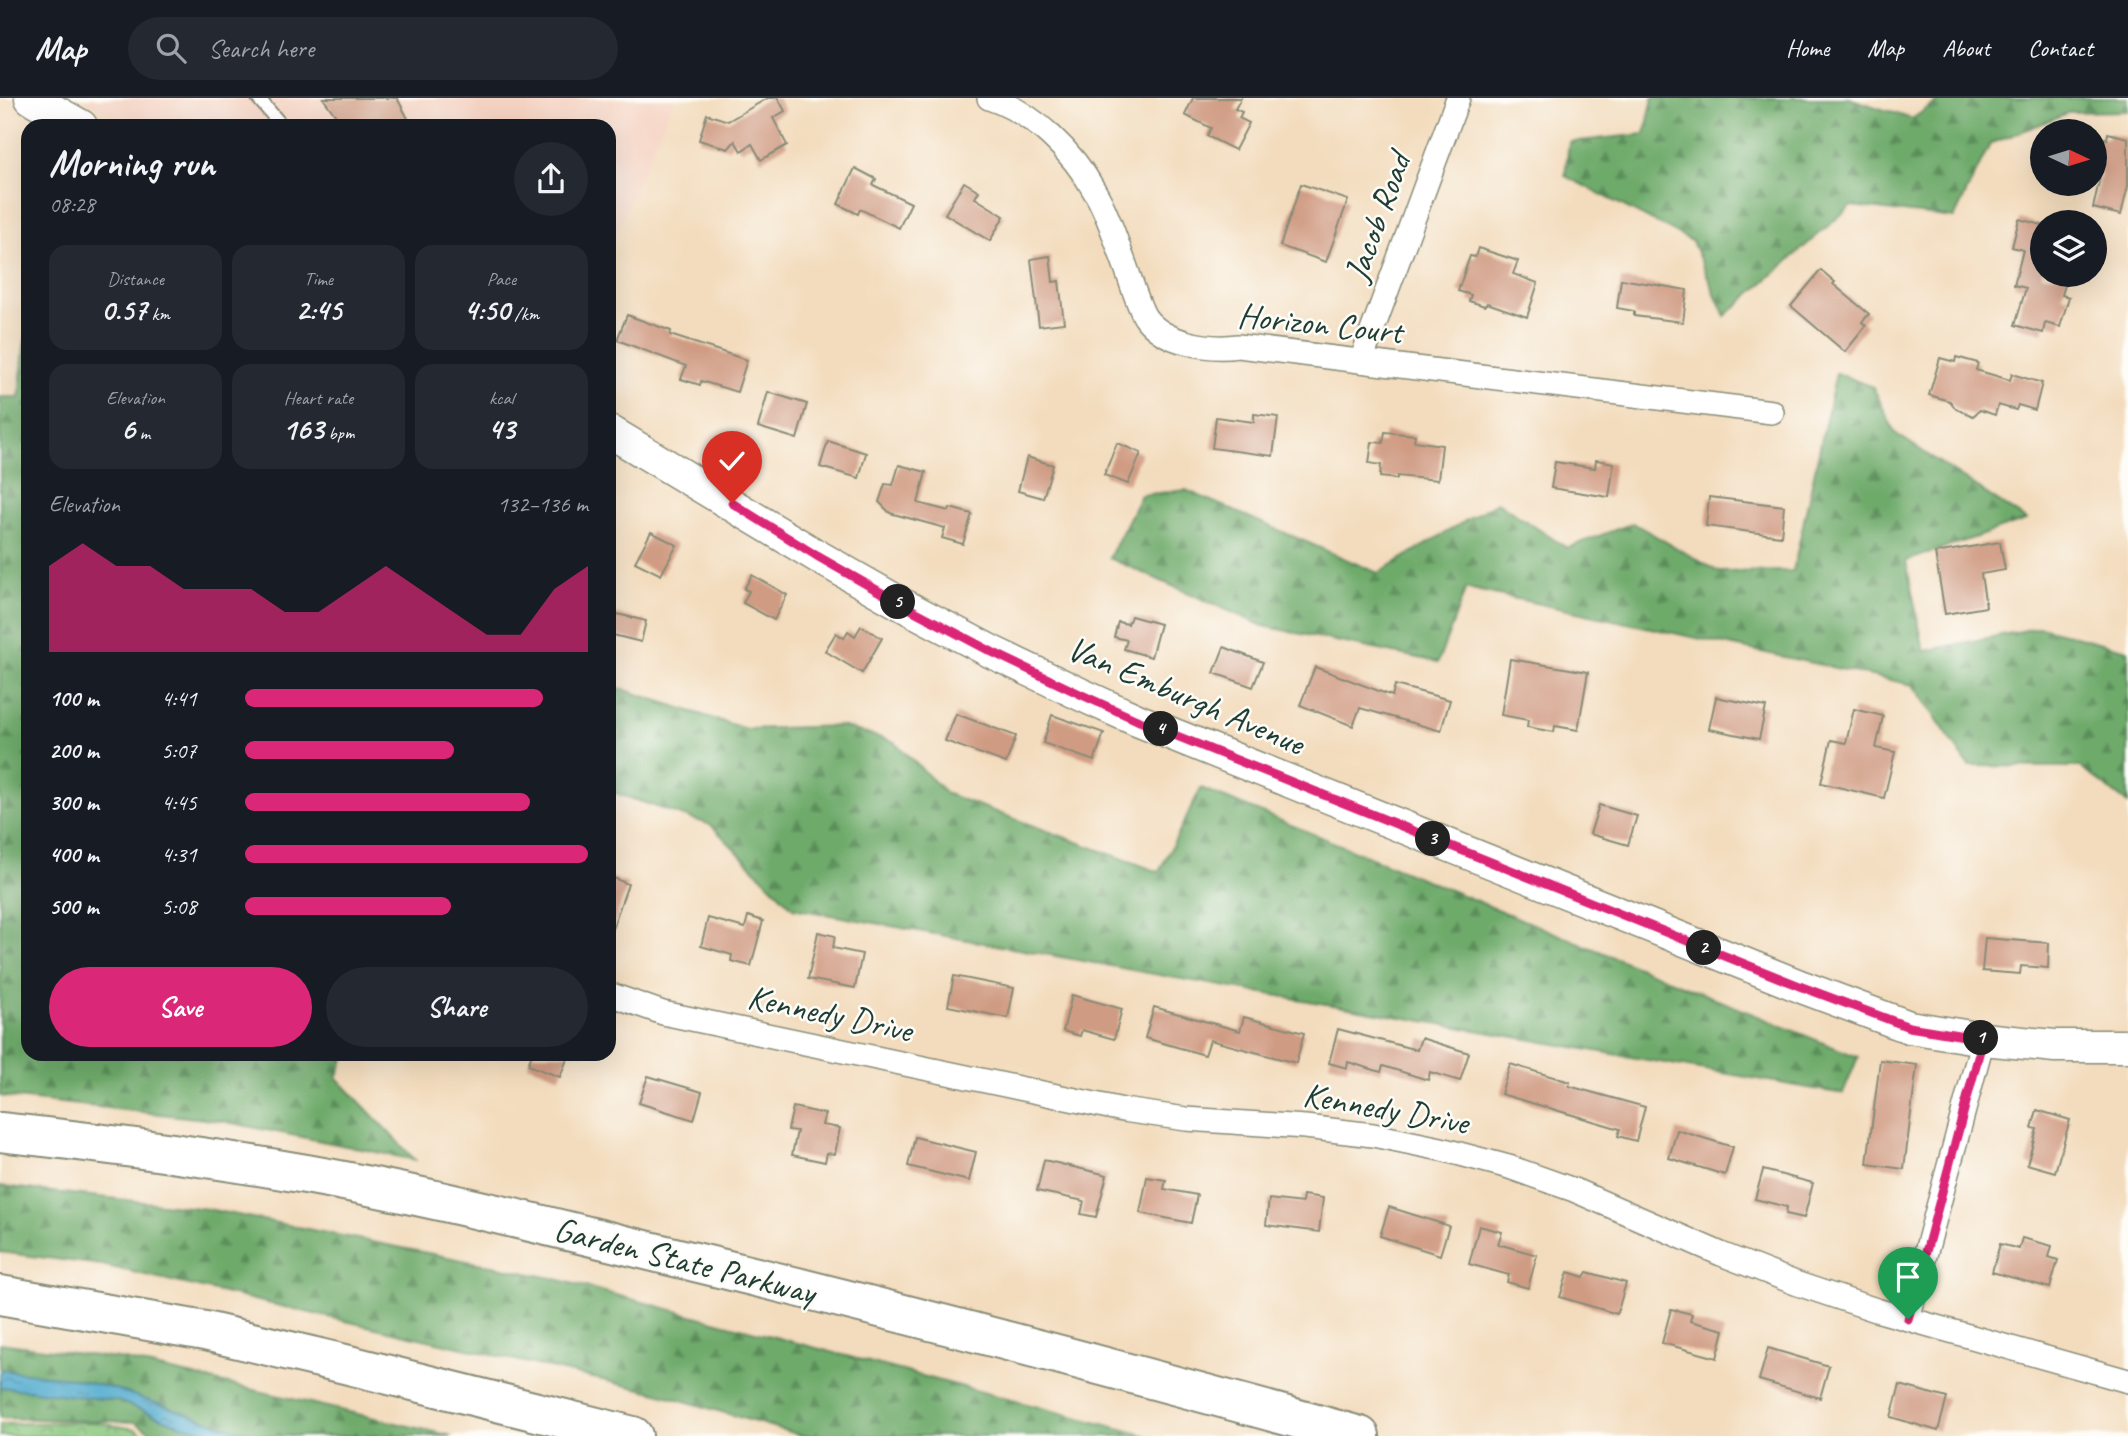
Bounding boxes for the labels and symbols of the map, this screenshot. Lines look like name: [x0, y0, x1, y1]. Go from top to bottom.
north arrow: [2030, 119, 2107, 196]
street label: Jacob Road: [1333, 142, 1423, 289]
street label: Horizon Court: [1236, 293, 1408, 355]
pin: [702, 431, 762, 503]
pin: 5: [880, 584, 916, 620]
street label: Van Emburgh Avenue: [1061, 625, 1313, 767]
pin: 4: [1144, 712, 1178, 746]
pin: 3: [1416, 822, 1450, 856]
pin: 2: [1686, 930, 1722, 966]
street label: Kennedy Drive: [744, 974, 919, 1053]
pin: 1: [1964, 1020, 1998, 1056]
street label: Kennedy Drive: [1300, 1072, 1475, 1146]
street label: Garden State Parkway: [550, 1206, 823, 1315]
pin: [1878, 1247, 1938, 1319]

